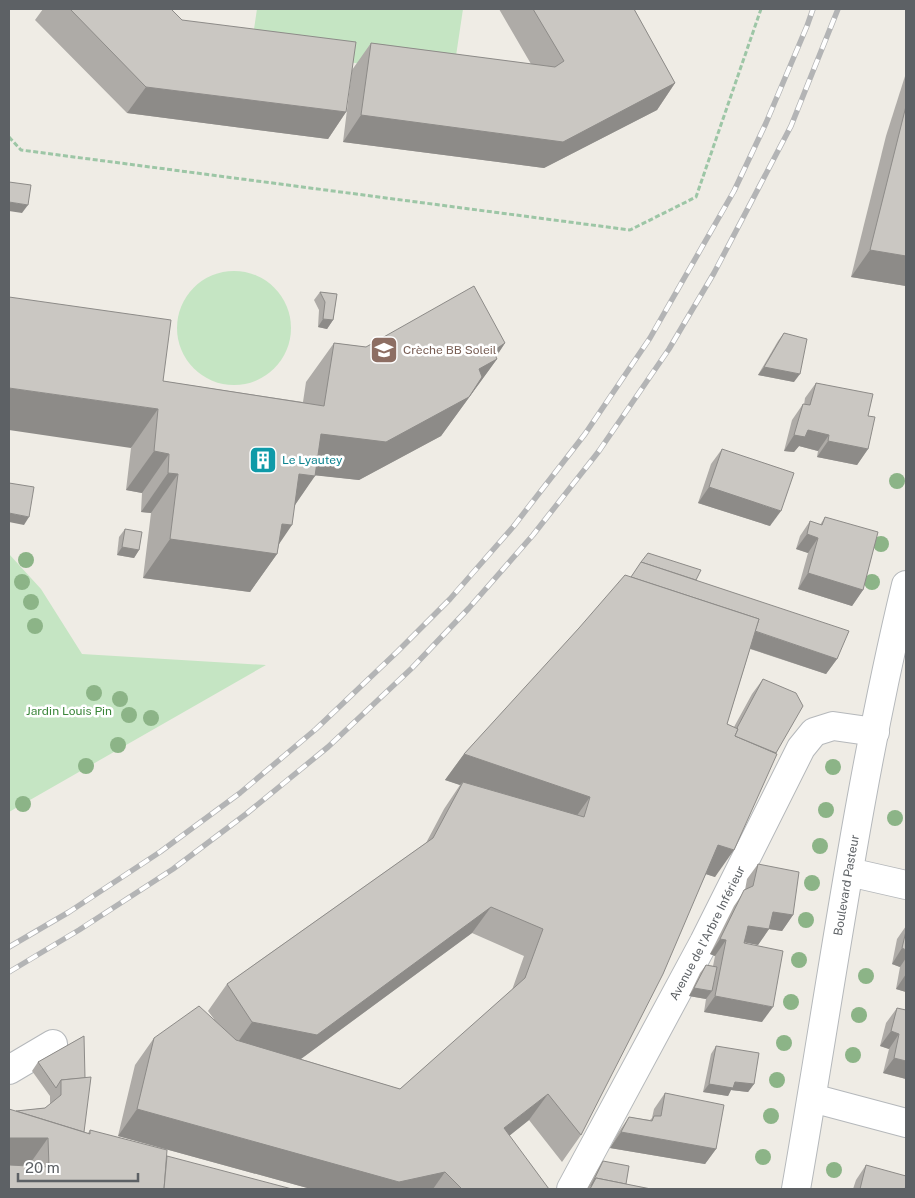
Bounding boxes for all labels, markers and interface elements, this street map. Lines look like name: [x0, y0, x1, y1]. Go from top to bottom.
school or university icon: Crèche BB Soleil: [369, 335, 399, 365]
place label: Crèche BB Soleil: [403, 343, 497, 357]
building icon: Le Lyautey: [248, 445, 278, 475]
place label: Le Lyautey: [282, 453, 343, 467]
park label: Jardin Louis Pin: [26, 704, 112, 718]
street label: Boulevard Pasteur: [831, 833, 862, 937]
street label: Avenue de l'Arbre Inférieur: [667, 863, 748, 1003]
scale bar: [18, 1150, 138, 1182]
text: 20 m: [25, 1159, 60, 1176]

